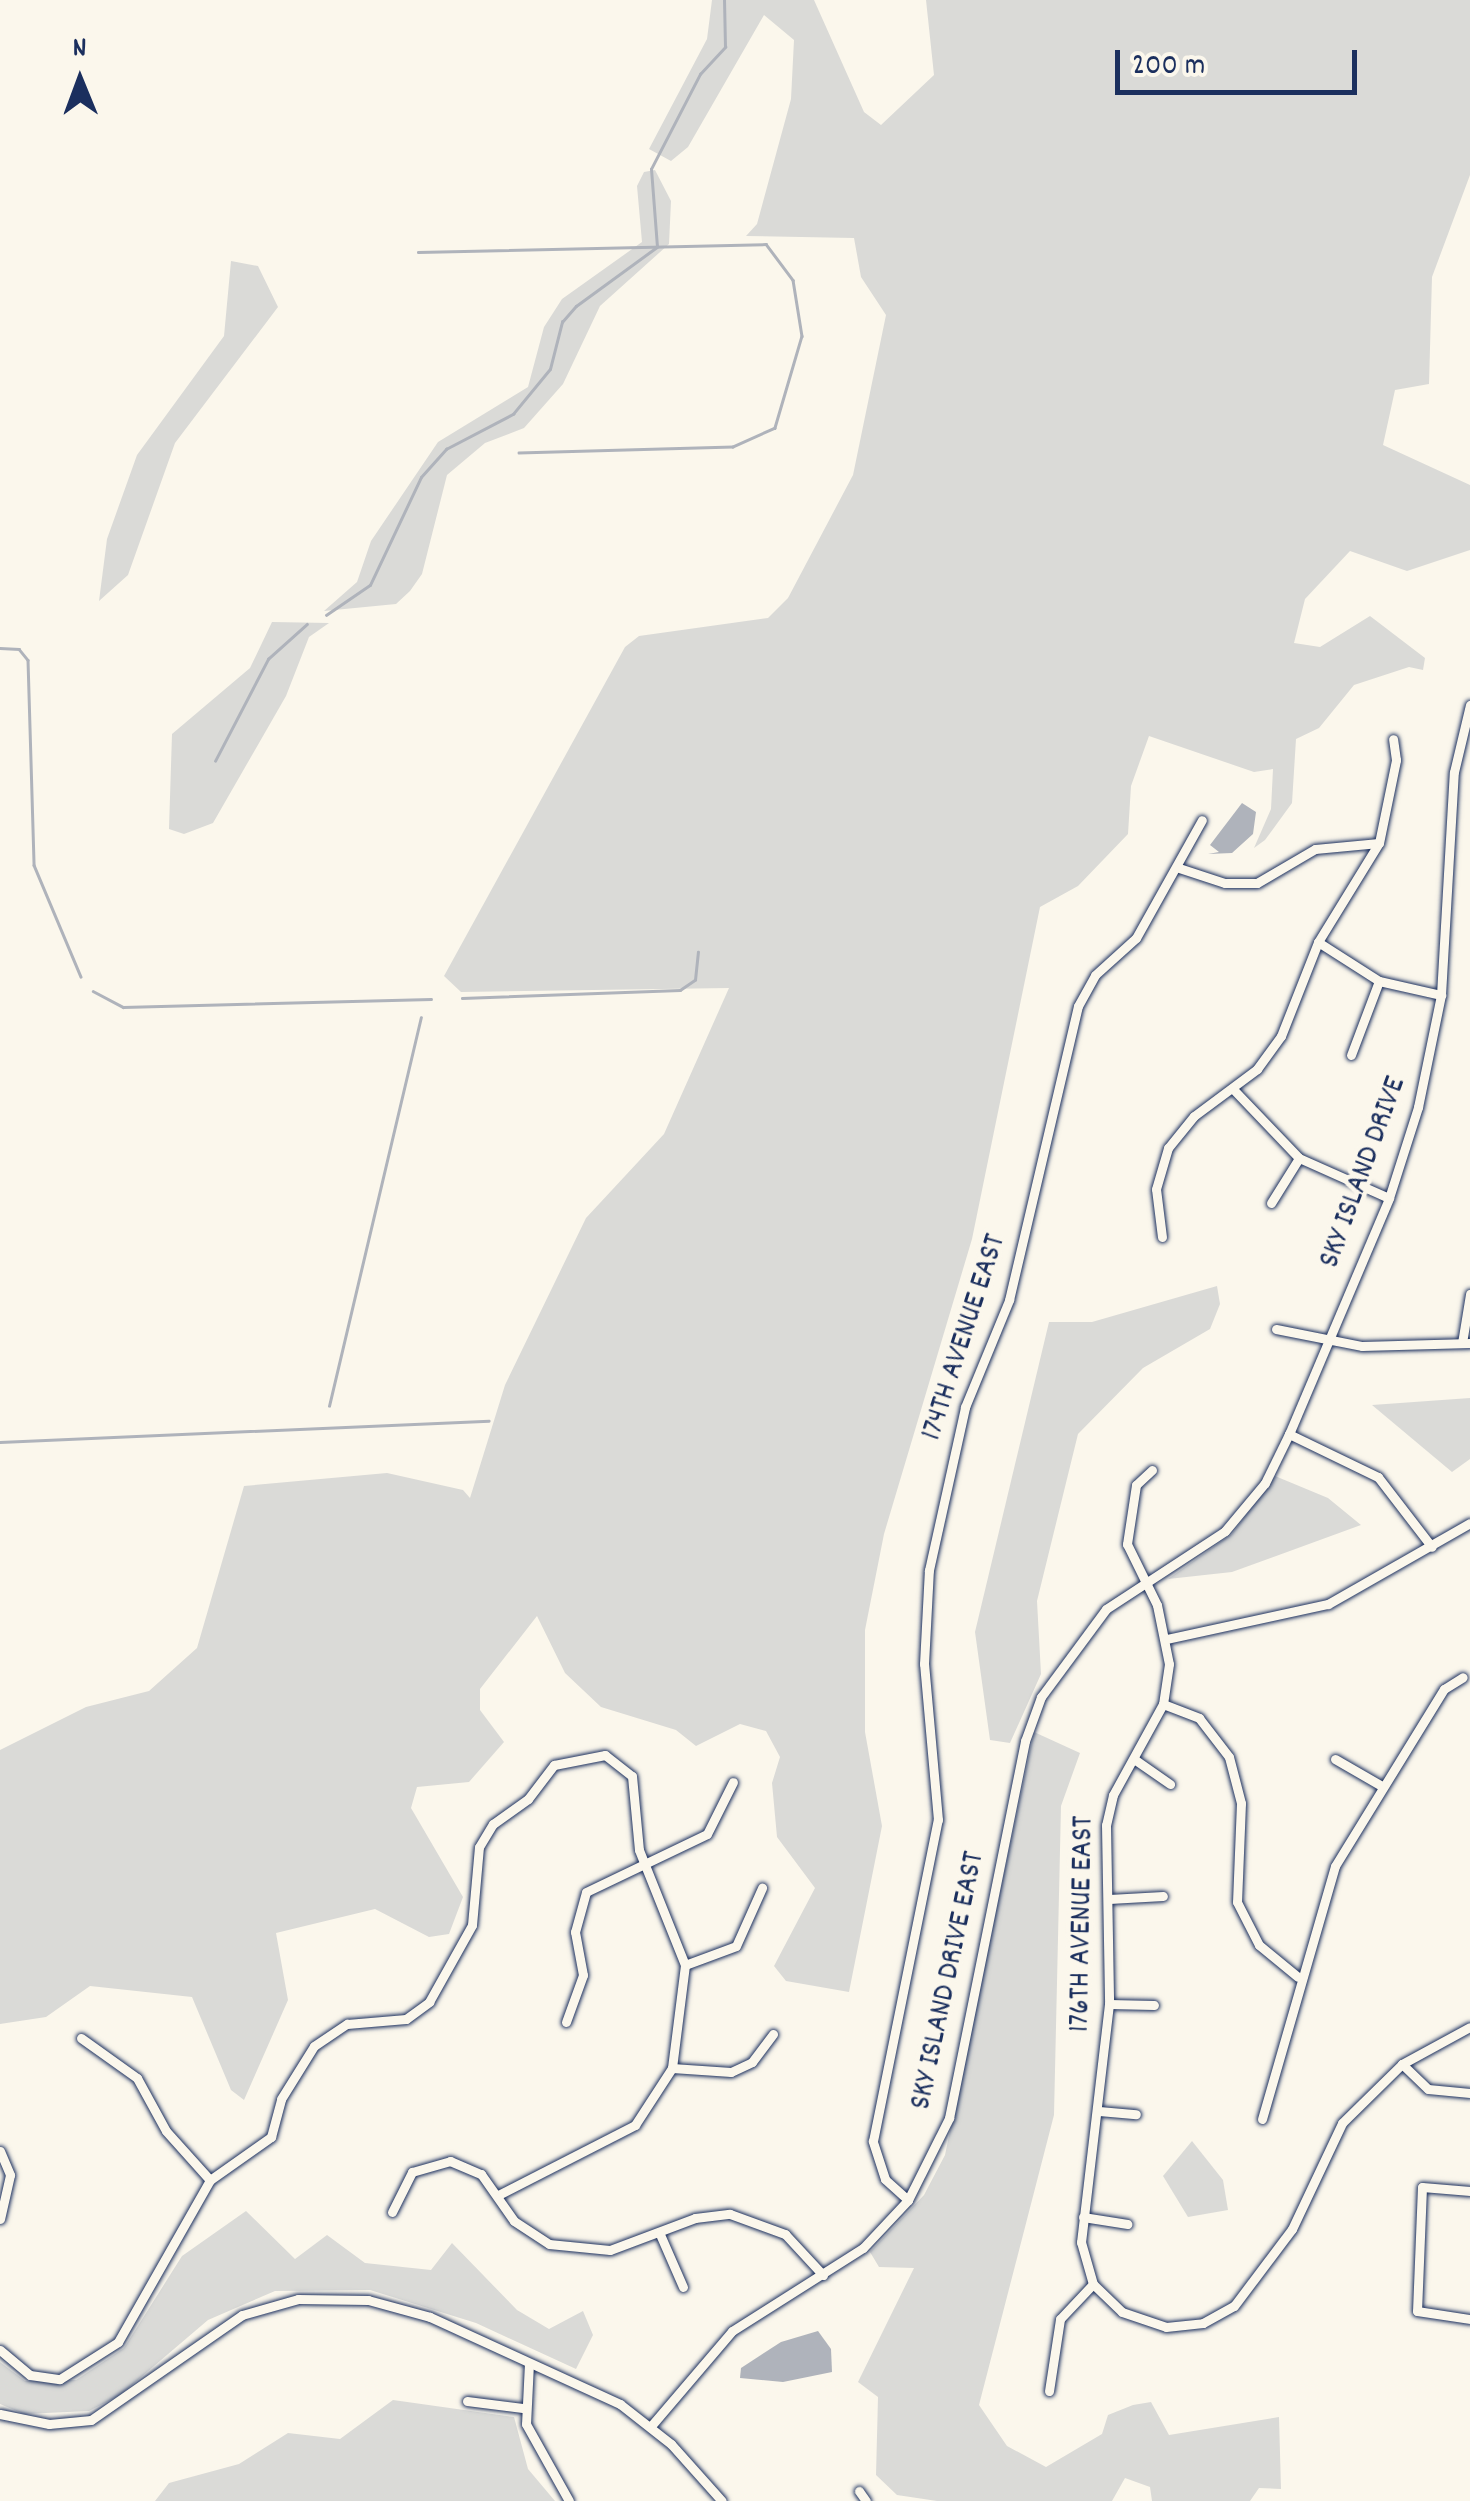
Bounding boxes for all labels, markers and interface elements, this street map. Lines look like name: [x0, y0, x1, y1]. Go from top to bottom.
north arrow: [30, 30, 130, 130]
text: N: [72, 30, 87, 70]
scale bar: [1120, 30, 1362, 92]
text: 200 m: [1132, 46, 1205, 89]
street label: SKY ISLAND DRIVE: [1314, 1073, 1416, 1273]
street label: 174TH AVENUE EAST: [916, 1231, 1016, 1445]
street label: 176TH AVENUE EAST: [1064, 1815, 1104, 2033]
street label: SKY ISLAND DRIVE EAST: [905, 1849, 995, 2113]

